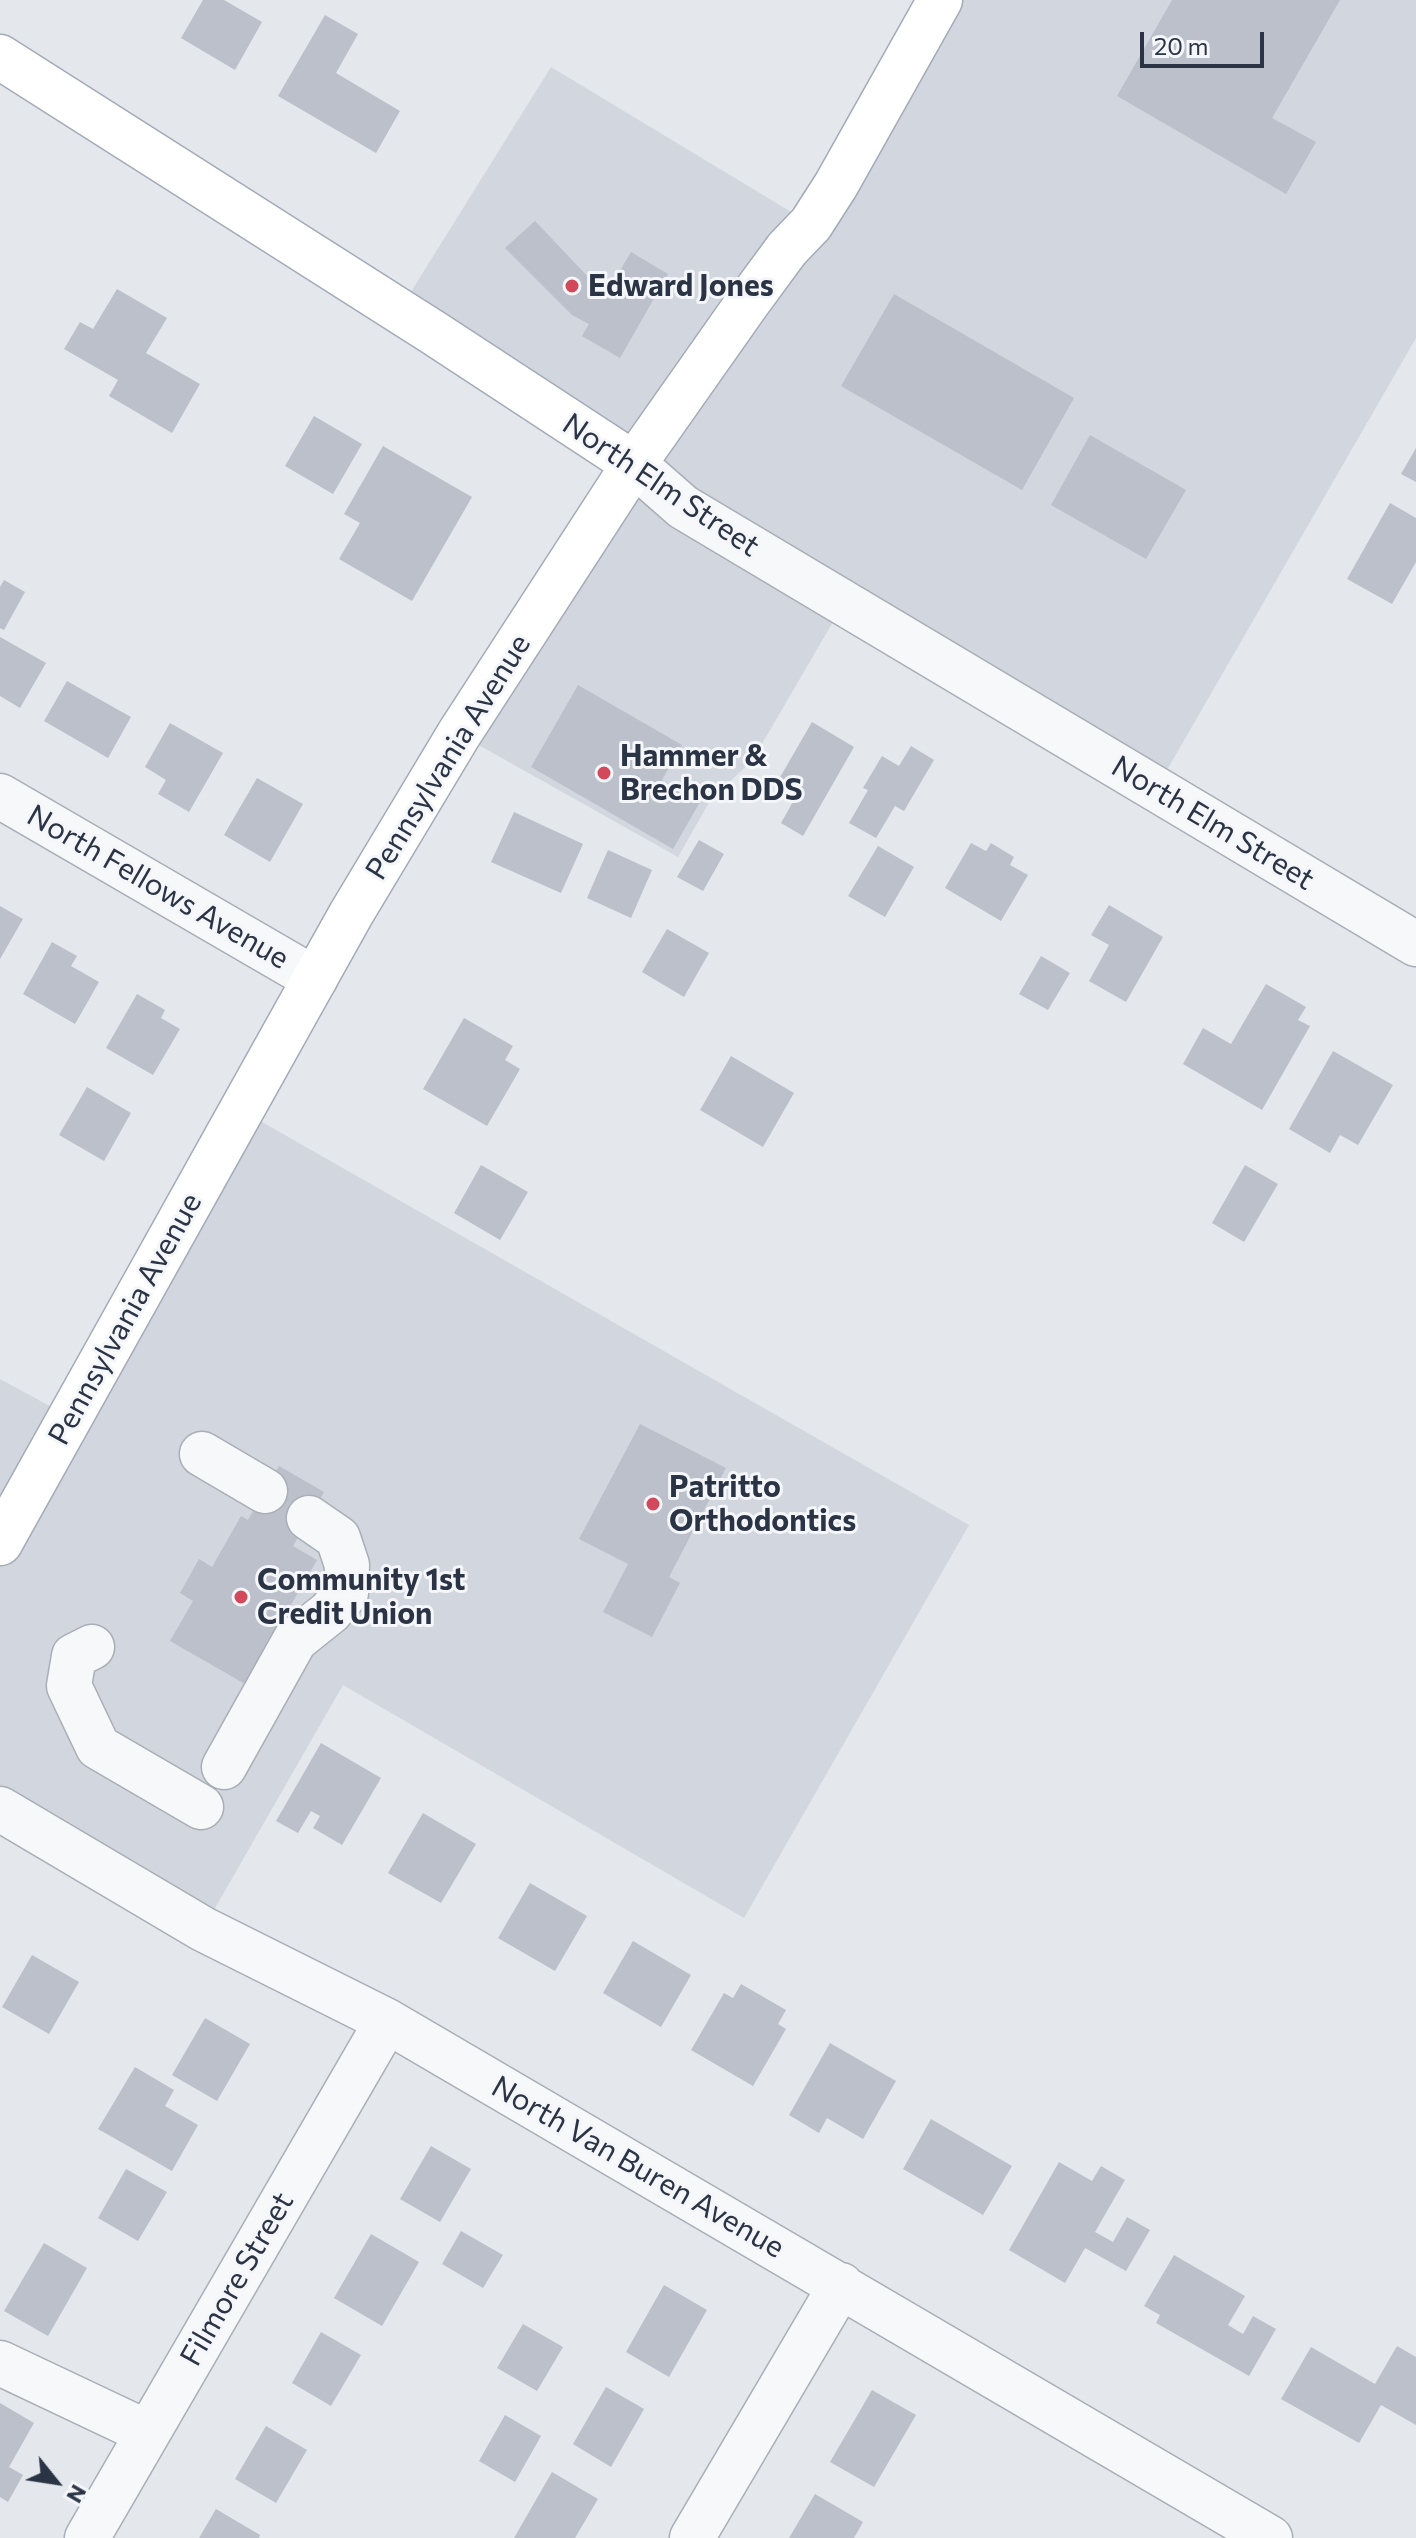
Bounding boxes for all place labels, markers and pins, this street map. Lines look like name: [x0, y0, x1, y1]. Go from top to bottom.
place label: Edward Jones: [588, 268, 774, 304]
marker: Edward Jones: [563, 277, 581, 295]
place label: Hammer & Brechon DDS: [620, 738, 803, 808]
marker: Hammer & Brechon DDS: [595, 764, 613, 782]
place label: Patritto Orthodontics: [669, 1469, 856, 1540]
marker: Patritto Orthodontics: [644, 1495, 662, 1513]
place label: Community 1st Credit Union: [257, 1562, 466, 1632]
marker: Community 1st Credit Union: [232, 1588, 250, 1606]

